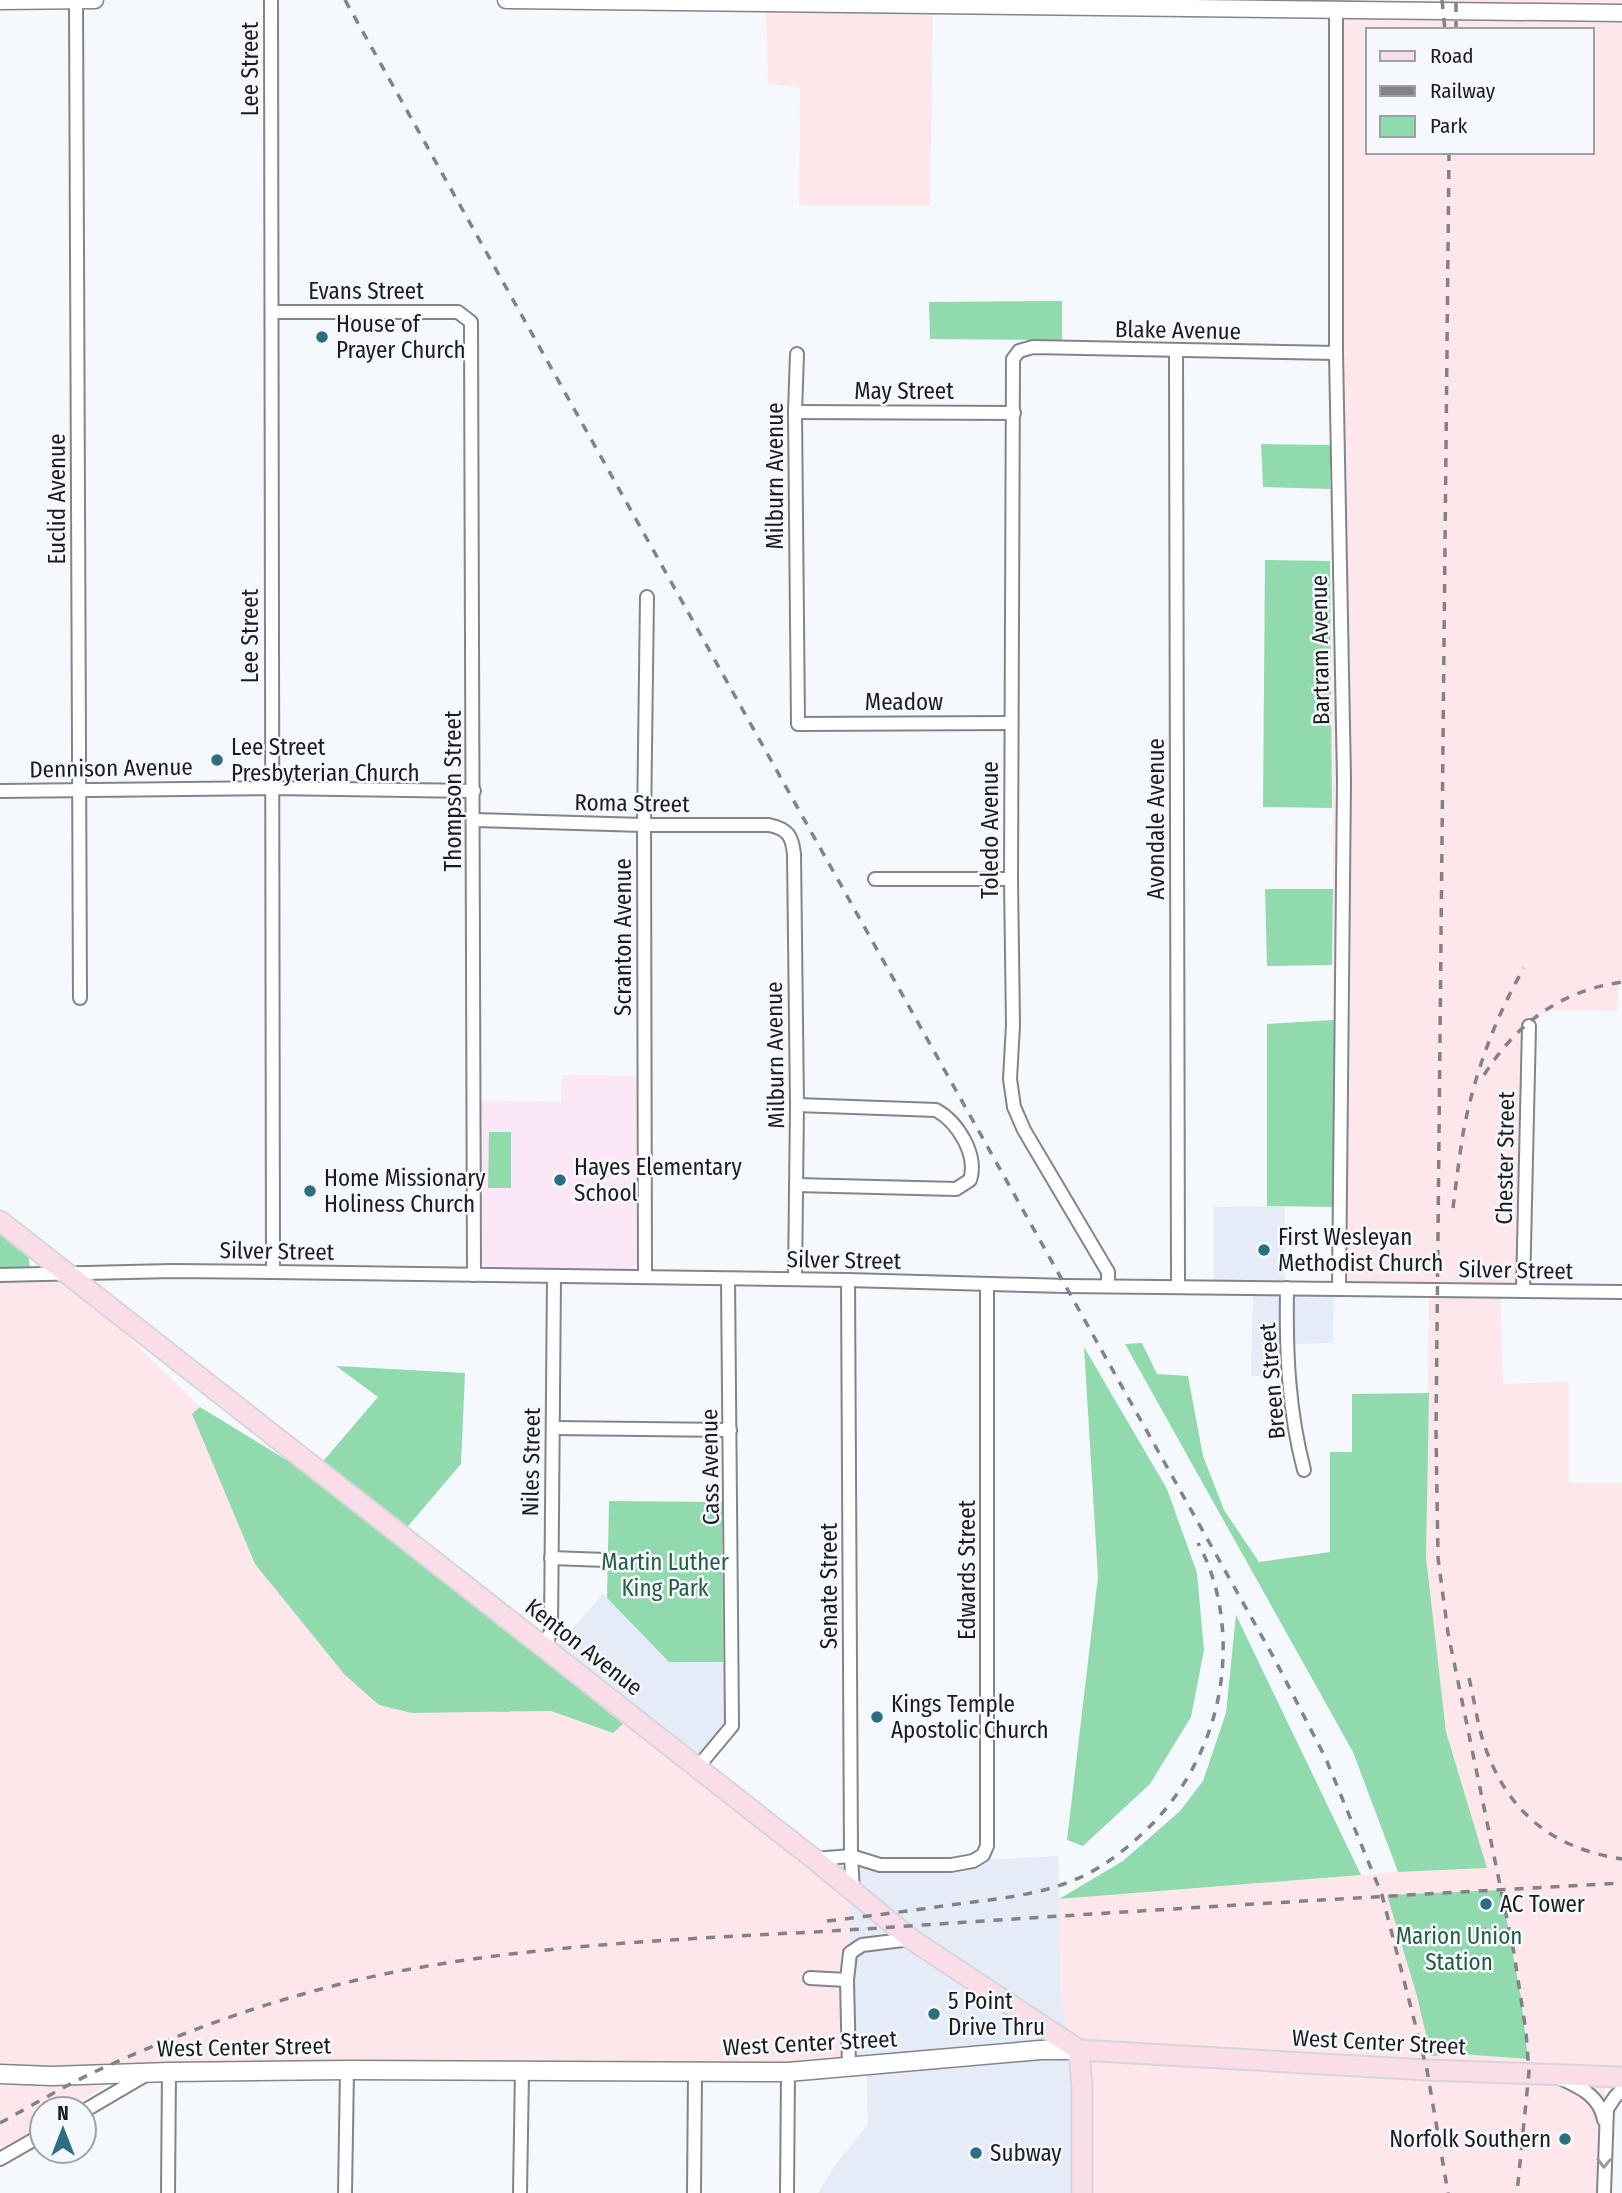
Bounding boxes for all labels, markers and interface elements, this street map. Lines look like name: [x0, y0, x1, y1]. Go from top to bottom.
street label: Lee Street: [236, 21, 264, 116]
legend: [1366, 28, 1594, 154]
text: Road: [1430, 43, 1474, 69]
text: Railway: [1430, 78, 1496, 104]
text: Park: [1430, 113, 1468, 139]
street label: Evans Street: [308, 277, 424, 305]
place label: House of Prayer Church: [336, 310, 466, 364]
street label: Blake Avenue: [1115, 315, 1241, 345]
marker: House of Prayer Church: [314, 329, 330, 345]
street label: May Street: [854, 377, 954, 405]
street label: Milburn Avenue: [761, 402, 789, 550]
street label: Euclid Avenue: [43, 433, 71, 565]
street label: Bartram Avenue: [1305, 575, 1335, 725]
street label: Lee Street: [236, 588, 264, 683]
street label: Meadow: [865, 688, 943, 716]
street label: Thompson Street: [439, 710, 467, 871]
place label: Lee Street Presbyterian Church: [231, 733, 420, 787]
street label: Avondale Avenue: [1142, 738, 1170, 900]
marker: Lee Street Presbyterian Church: [209, 752, 225, 768]
street label: Dennison Avenue: [29, 753, 193, 783]
street label: Toledo Avenue: [976, 761, 1004, 899]
street label: Roma Street: [574, 788, 690, 818]
street label: Scranton Avenue: [609, 858, 637, 1016]
street label: Milburn Avenue: [760, 981, 790, 1129]
street label: Chester Street: [1490, 1091, 1520, 1225]
place label: Hayes Elementary School: [574, 1153, 742, 1207]
place label: Home Missionary Holiness Church: [324, 1164, 486, 1218]
marker: Hayes Elementary School: [552, 1172, 568, 1188]
marker: Home Missionary Holiness Church: [302, 1183, 318, 1199]
place label: First Wesleyan Methodist Church: [1278, 1223, 1443, 1277]
street label: Silver Street: [219, 1236, 335, 1266]
marker: First Wesleyan Methodist Church: [1256, 1242, 1272, 1258]
street label: Silver Street: [786, 1245, 902, 1275]
street label: Silver Street: [1458, 1255, 1574, 1285]
street label: Breen Street: [1253, 1321, 1291, 1440]
street label: Niles Street: [516, 1407, 546, 1517]
street label: Cass Avenue: [695, 1409, 725, 1525]
street label: Edwards Street: [953, 1499, 981, 1640]
street label: Senate Street: [815, 1522, 843, 1649]
park label: Martin Luther King Park: [601, 1548, 729, 1602]
street label: Kenton Avenue: [520, 1592, 648, 1702]
place label: Kings Temple Apostolic Church: [891, 1690, 1049, 1744]
marker: Kings Temple Apostolic Church: [869, 1709, 885, 1725]
place label: AC Tower: [1500, 1890, 1585, 1918]
marker: AC Tower: [1478, 1896, 1494, 1912]
park label: Marion Union Station: [1396, 1922, 1522, 1976]
place label: 5 Point Drive Thru: [948, 1987, 1045, 2041]
marker: 5 Point Drive Thru: [926, 2006, 942, 2022]
street label: West Center Street: [1291, 2023, 1467, 2061]
street label: West Center Street: [722, 2024, 898, 2062]
street label: West Center Street: [157, 2031, 332, 2063]
north arrow: [28, 2095, 98, 2165]
text: N: [57, 2102, 69, 2125]
place label: Norfolk Southern: [1389, 2125, 1551, 2153]
marker: Norfolk Southern: [1557, 2131, 1573, 2147]
place label: Subway: [990, 2139, 1062, 2167]
marker: Subway: [968, 2145, 984, 2161]
one-way arrow: [1597, 2158, 1612, 2169]

